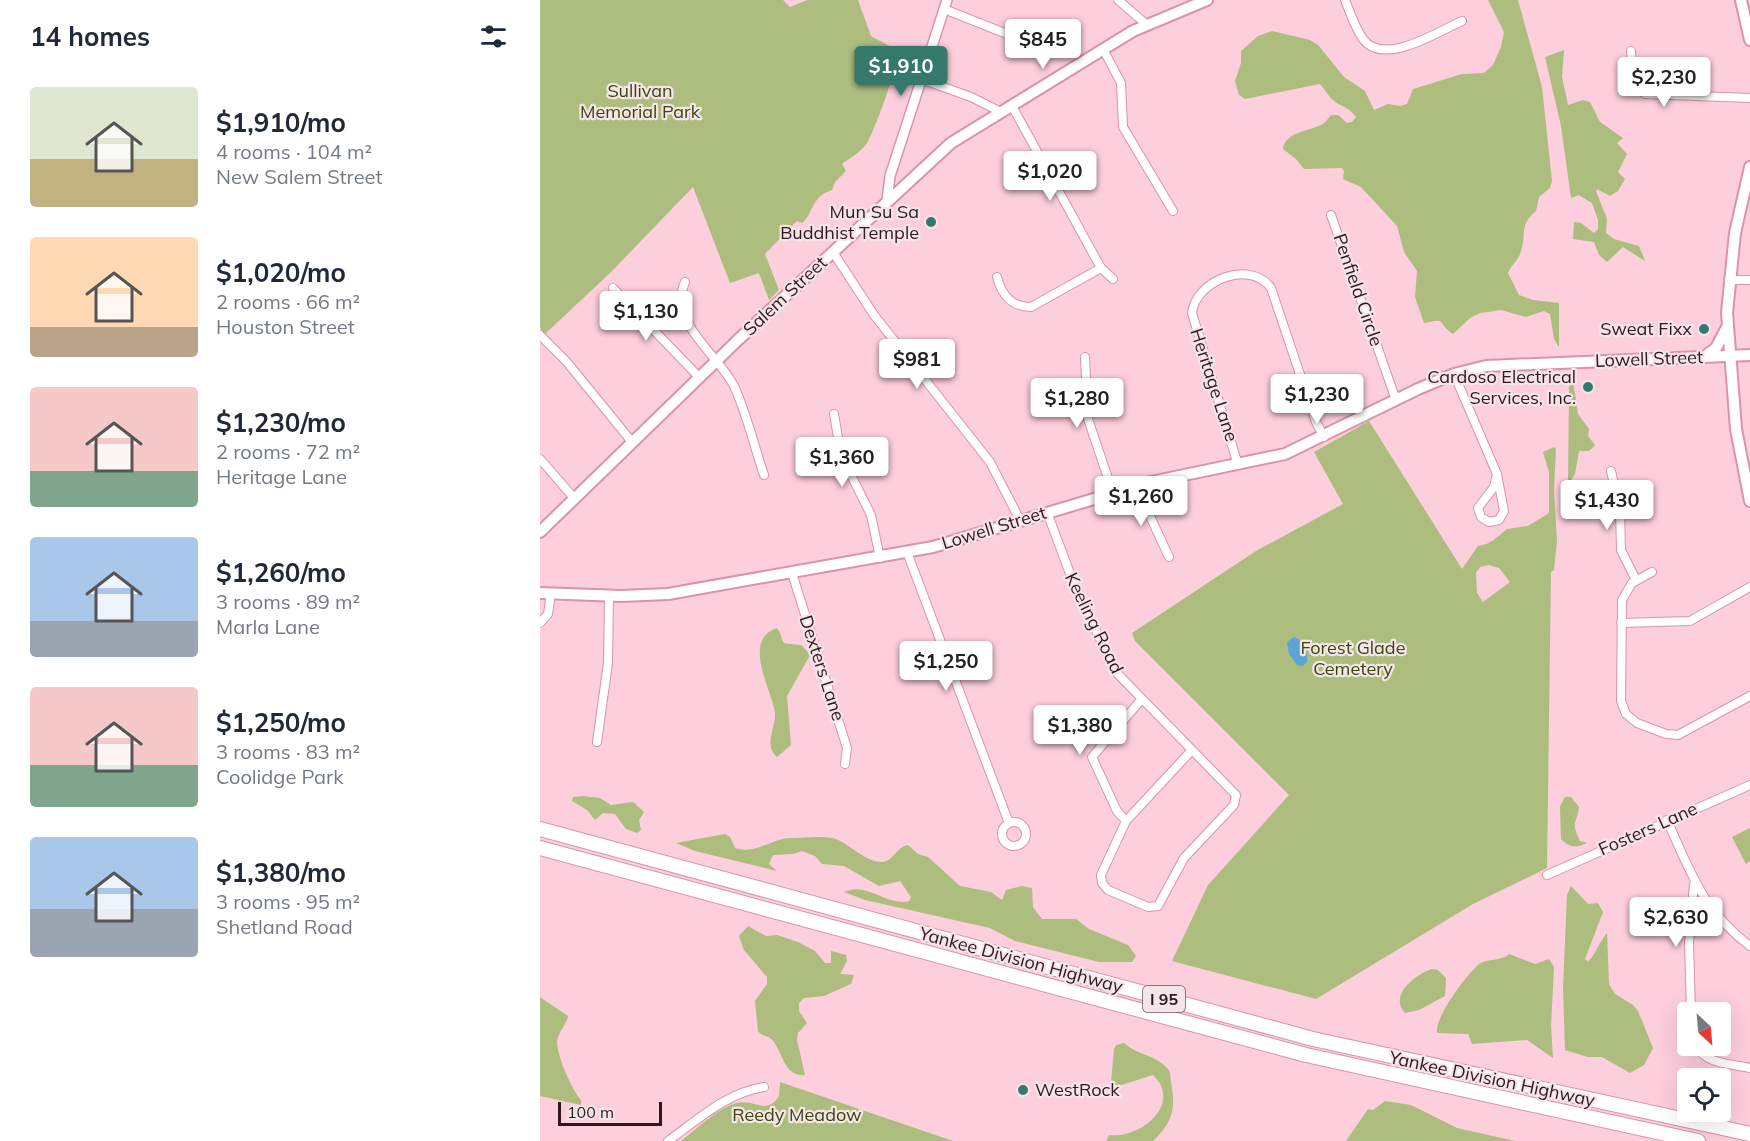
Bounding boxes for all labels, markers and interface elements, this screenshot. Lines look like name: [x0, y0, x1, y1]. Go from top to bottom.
pin: $845: [1007, 19, 1079, 70]
text: 14 homes: [30, 20, 150, 53]
icon: filters: [477, 20, 510, 53]
text: $845: [1019, 26, 1067, 51]
pin: $1,910: [852, 46, 950, 97]
text: $1,910: [869, 53, 933, 78]
pin: $2,230: [1615, 57, 1713, 108]
text: $2,230: [1632, 64, 1696, 89]
park label: Sullivan Memorial Park: [580, 79, 701, 123]
text: $1,910/mo: [216, 106, 346, 139]
icon: home: [78, 111, 150, 183]
text: 4 rooms · 104 m²: [216, 139, 372, 164]
pin: $1,020: [1001, 151, 1099, 202]
text: $1,020: [1018, 158, 1082, 183]
text: New Salem Street: [216, 164, 382, 189]
place label: Mun Su Sa Buddhist Temple: [780, 200, 919, 244]
marker: Mun Su Sa Buddhist Temple: [924, 215, 938, 229]
street label: Penfield Circle: [1328, 231, 1388, 349]
street label: Salem Street: [738, 251, 831, 340]
text: $1,020/mo: [216, 256, 346, 289]
icon: home: [78, 261, 150, 333]
text: 2 rooms · 66 m²: [216, 289, 360, 314]
pin: $1,130: [597, 291, 695, 342]
text: $1,130: [614, 298, 678, 323]
text: Houston Street: [216, 314, 355, 339]
place label: Sweat Fixx: [1600, 317, 1692, 340]
marker: Sweat Fixx: [1697, 322, 1711, 336]
street label: Heritage Lane: [1185, 325, 1244, 444]
pin: $981: [881, 339, 953, 390]
street label: Lowell Street: [1595, 345, 1703, 372]
text: $981: [893, 346, 941, 371]
place label: Cardoso Electrical Services, Inc.: [1427, 365, 1576, 409]
pin: $1,230: [1268, 374, 1366, 425]
pin: $1,280: [1028, 378, 1126, 429]
marker: Cardoso Electrical Services, Inc.: [1581, 380, 1595, 394]
text: $1,230: [1285, 381, 1349, 406]
text: $1,280: [1045, 385, 1109, 410]
text: $1,230/mo: [216, 406, 346, 439]
icon: home: [78, 411, 150, 483]
pin: $1,360: [793, 437, 891, 488]
text: 2 rooms · 72 m²: [216, 439, 360, 464]
text: $1,360: [810, 444, 874, 469]
text: Heritage Lane: [216, 464, 347, 489]
pin: $1,260: [1092, 476, 1190, 527]
pin: $1,430: [1558, 480, 1656, 531]
text: $1,260: [1109, 483, 1173, 508]
text: $1,430: [1575, 487, 1639, 512]
street label: Lowell Street: [939, 501, 1049, 554]
text: $1,260/mo: [216, 556, 346, 589]
icon: home: [78, 561, 150, 633]
street label: Keeling Road: [1060, 568, 1129, 677]
text: 3 rooms · 89 m²: [216, 589, 360, 614]
street label: Dexters Lane: [795, 612, 850, 724]
text: Marla Lane: [216, 614, 320, 639]
park label: Forest Glade Cemetery: [1301, 636, 1405, 680]
pin: $1,250: [897, 641, 995, 692]
text: $1,250: [914, 648, 978, 673]
pin: $1,380: [1031, 705, 1129, 756]
text: $1,250/mo: [216, 706, 346, 739]
icon: home: [78, 711, 150, 783]
text: $1,380: [1048, 712, 1112, 737]
text: 3 rooms · 83 m²: [216, 739, 360, 764]
text: Coolidge Park: [216, 764, 344, 789]
street label: Fosters Lane: [1595, 796, 1701, 861]
text: $1,380/mo: [216, 856, 346, 889]
icon: home: [78, 861, 150, 933]
text: 3 rooms · 95 m²: [216, 889, 360, 914]
pin: $2,630: [1627, 897, 1725, 948]
text: $2,630: [1644, 904, 1708, 929]
text: Shetland Road: [216, 914, 353, 939]
street label: Yankee Division Highway: [916, 921, 1126, 998]
road number: I 95: [1143, 986, 1185, 1012]
north arrow: [1677, 1002, 1731, 1056]
map controls: [1677, 1002, 1731, 1122]
street label: Yankee Division Highway: [1386, 1045, 1597, 1112]
button: locate: [1677, 1068, 1731, 1122]
place label: WestRock: [1035, 1078, 1120, 1101]
marker: WestRock: [1016, 1083, 1030, 1097]
scale bar: [558, 1099, 662, 1126]
text: 100 m: [567, 1102, 614, 1122]
park label: Reedy Meadow: [732, 1103, 862, 1126]

